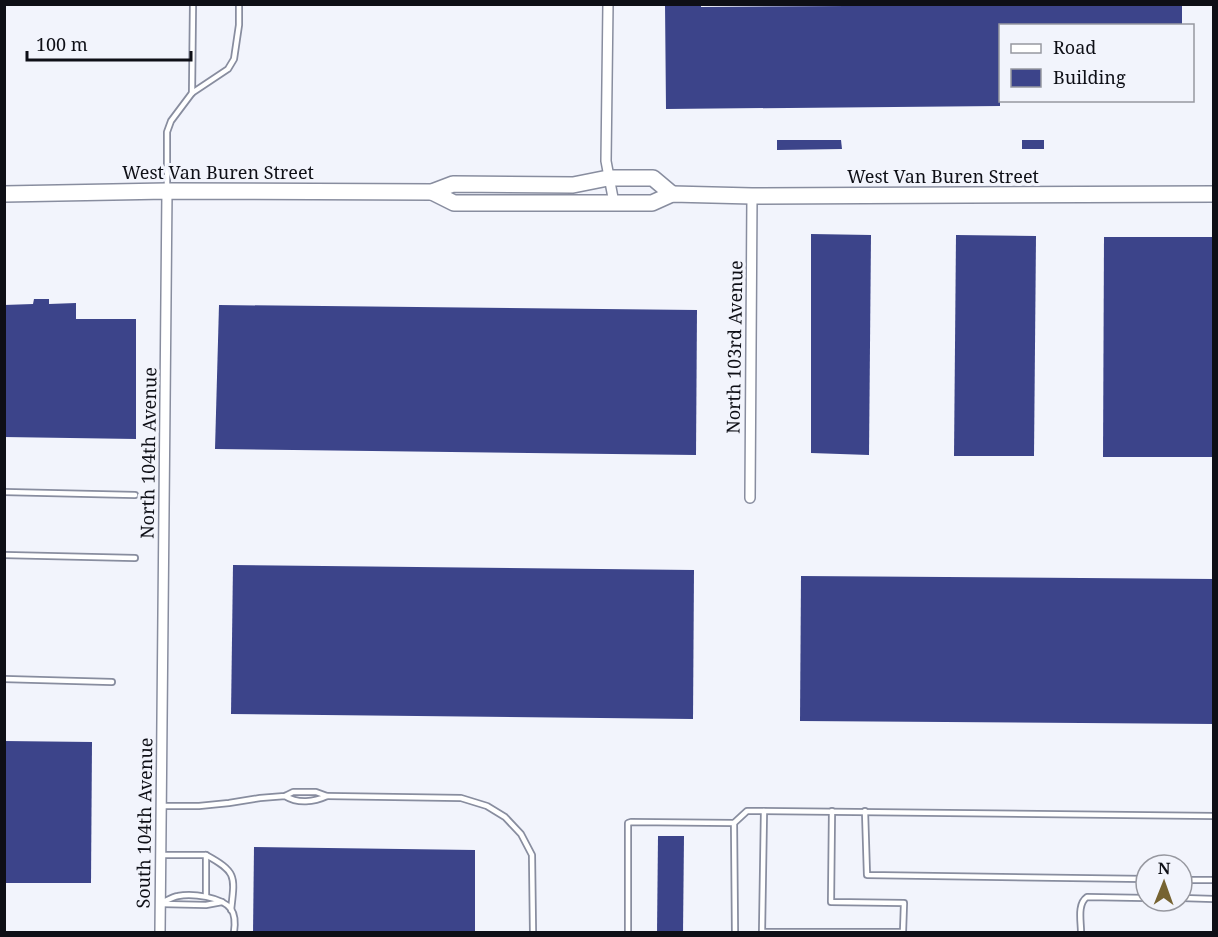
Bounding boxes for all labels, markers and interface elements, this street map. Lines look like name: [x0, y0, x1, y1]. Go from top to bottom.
scale bar: [27, 24, 190, 62]
legend: [999, 24, 1194, 102]
text: 100 m: [36, 32, 88, 56]
text: Road: [1053, 35, 1096, 59]
text: Building: [1053, 65, 1126, 89]
street label: West Van Buren Street: [122, 160, 314, 184]
street label: West Van Buren Street: [847, 164, 1039, 188]
street label: North 103rd Avenue: [720, 260, 748, 434]
street label: North 104th Avenue: [135, 367, 161, 539]
street label: South 104th Avenue: [131, 737, 157, 909]
north arrow: [1134, 853, 1194, 913]
text: N: [1158, 857, 1171, 879]

